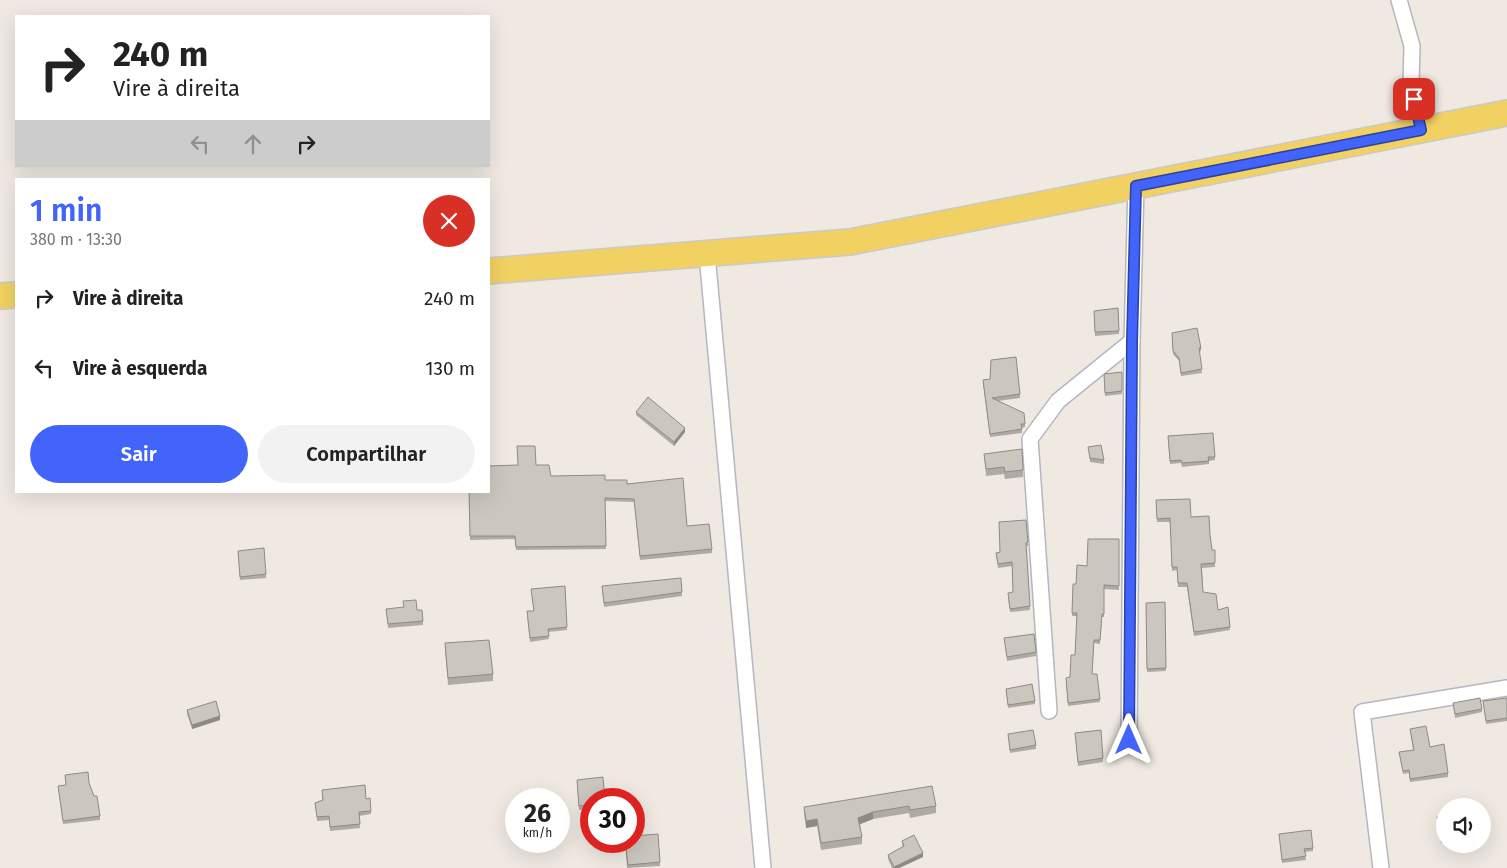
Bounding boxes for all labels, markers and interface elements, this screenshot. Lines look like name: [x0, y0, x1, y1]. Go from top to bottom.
text: 240 m: [113, 33, 208, 75]
icon: right: [30, 35, 95, 100]
text: Vire à direita: [113, 75, 240, 102]
pin: [1393, 78, 1435, 120]
icon: arrive: [1400, 85, 1428, 113]
icon: left: [186, 130, 214, 158]
icon: ahead: [239, 130, 267, 158]
icon: right: [292, 130, 320, 158]
text: 1 min: [30, 193, 102, 229]
button: close: [423, 195, 475, 247]
text: 380 m · 13:30: [30, 230, 122, 249]
icon: right: [30, 284, 58, 312]
text: Vire à direita: [73, 287, 183, 310]
text: 240 m: [424, 287, 475, 310]
icon: left: [30, 354, 58, 382]
text: Vire à esquerda: [73, 357, 207, 380]
text: 130 m: [425, 357, 475, 380]
button: Sair: [30, 425, 248, 483]
button: Compartilhar: [258, 425, 475, 483]
position arrow: [1102, 713, 1154, 765]
speed limit sign: 30: [580, 788, 645, 853]
map controls: [1436, 798, 1491, 853]
button: sound: [1436, 798, 1491, 853]
text: 26: [524, 799, 551, 829]
text: km/h: [523, 826, 552, 840]

